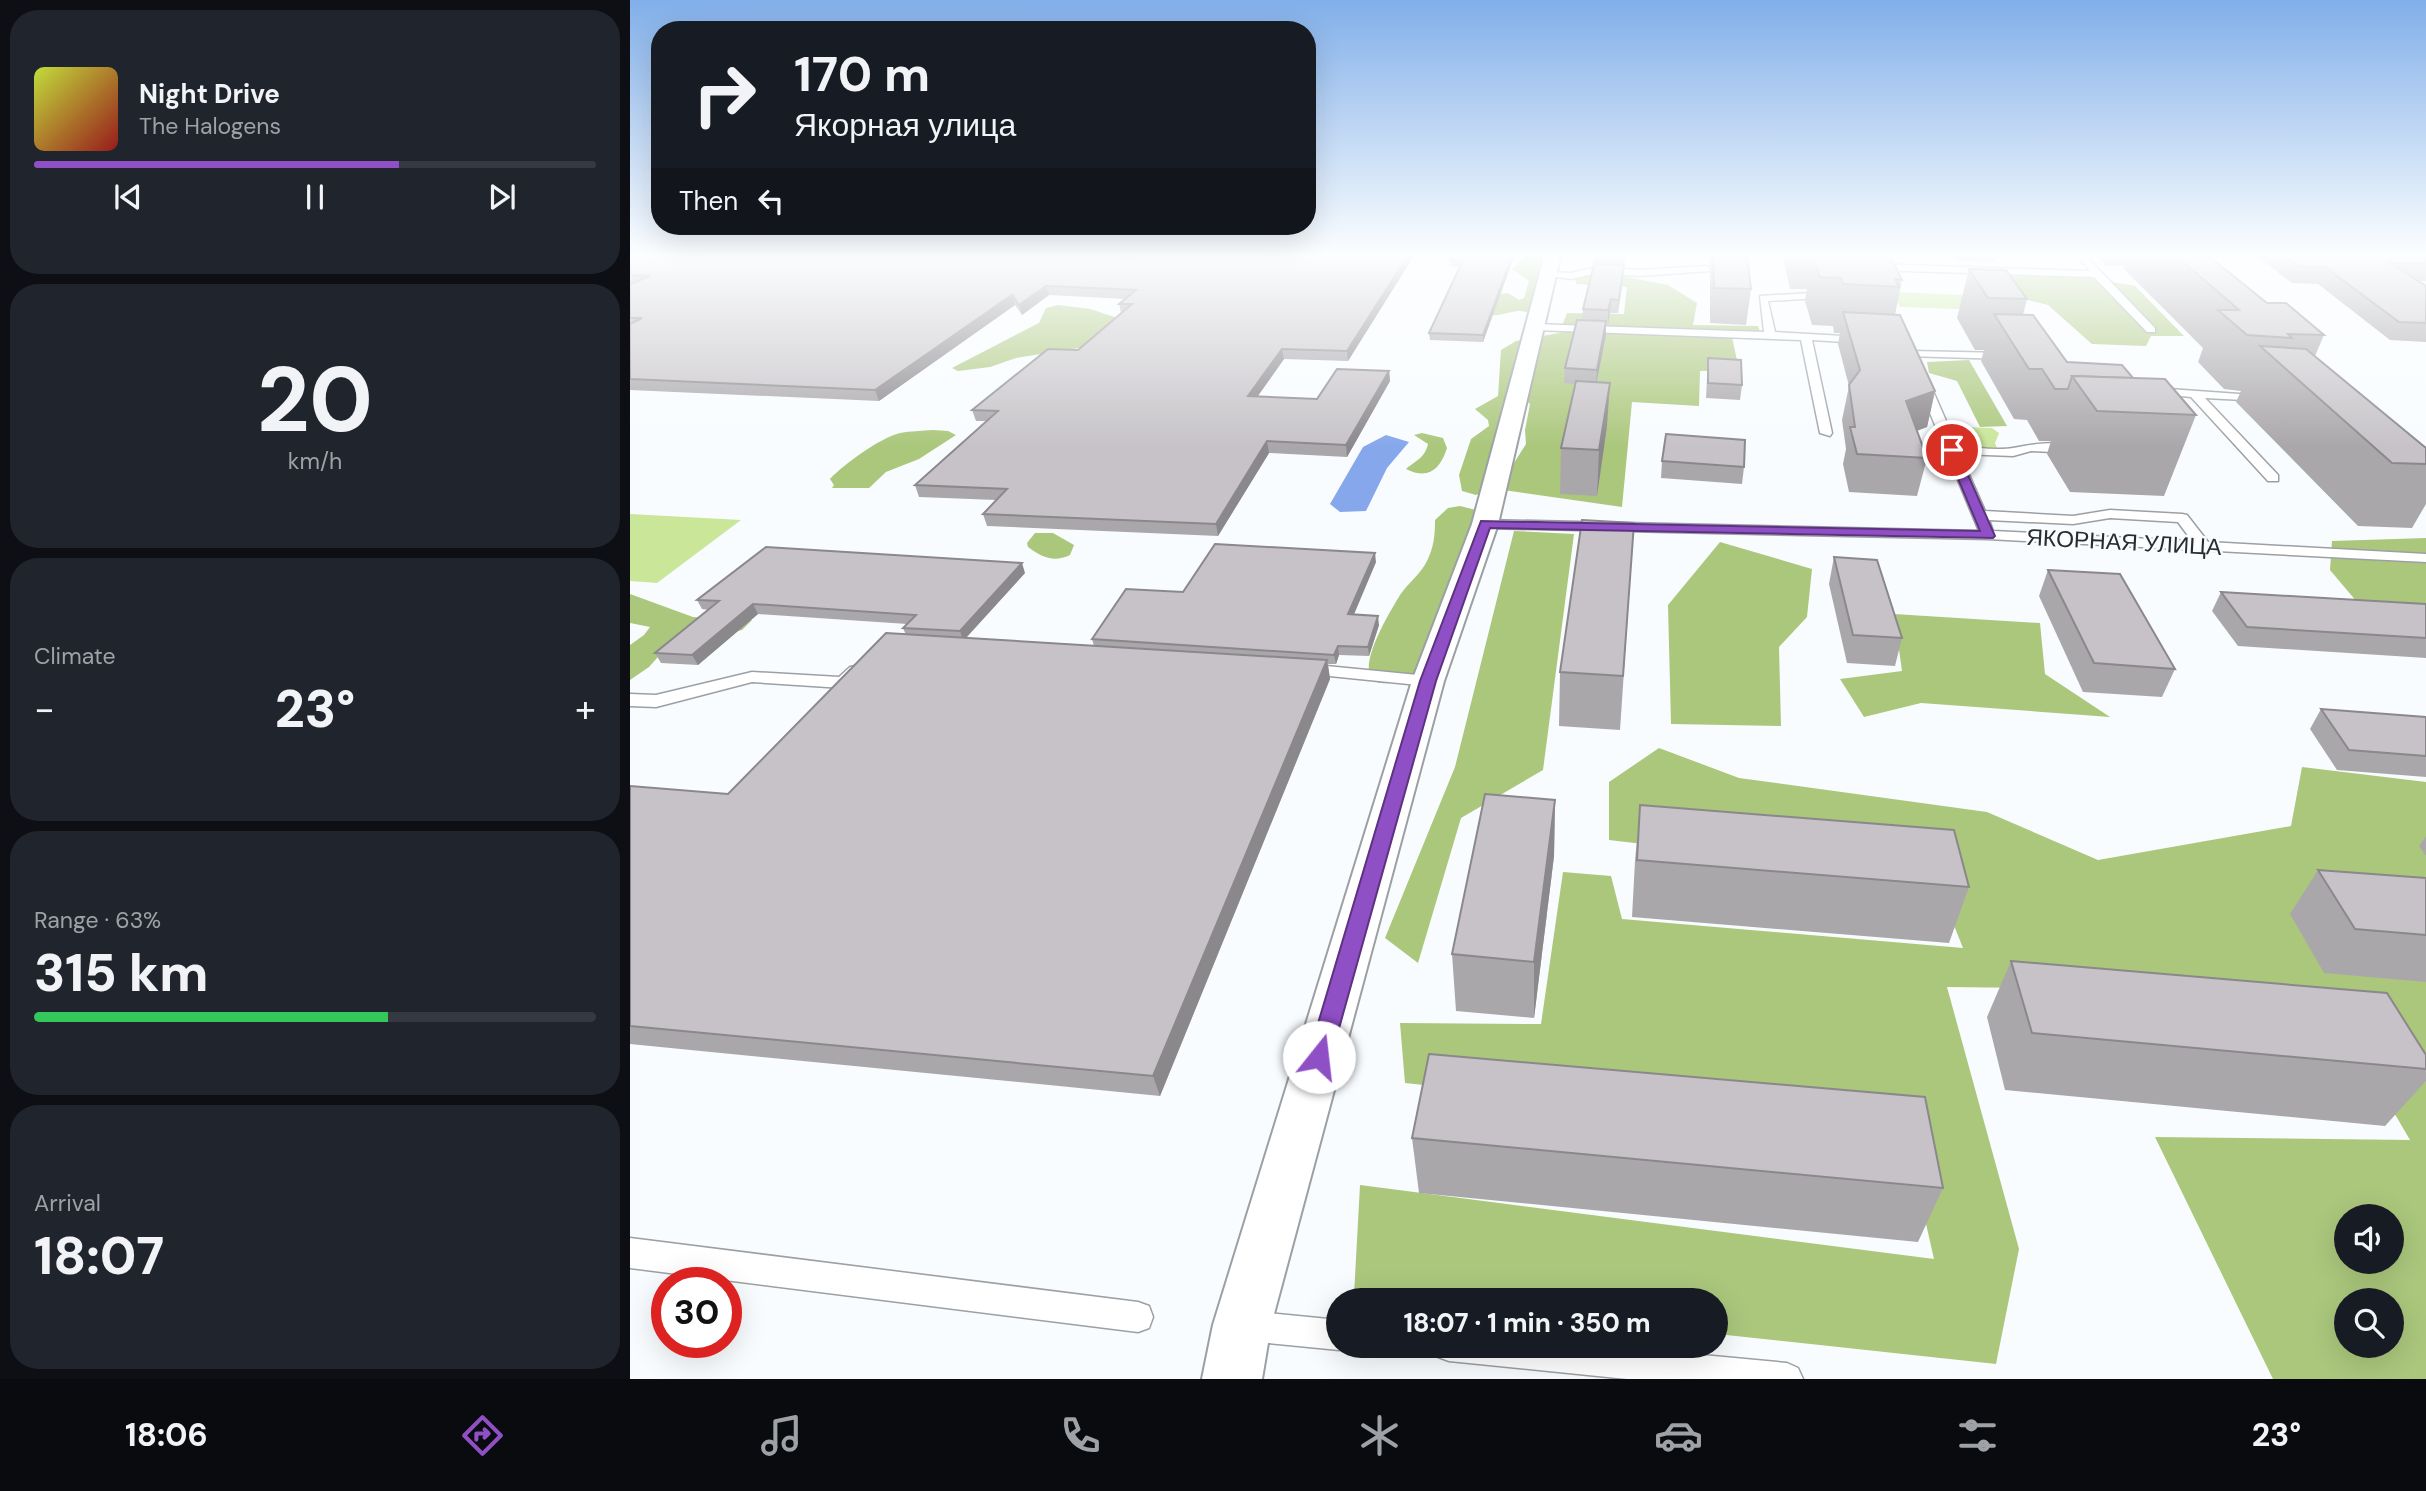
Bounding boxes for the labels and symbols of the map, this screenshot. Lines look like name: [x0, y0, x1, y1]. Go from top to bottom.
pin: [1922, 420, 1982, 480]
street label: ЯКОРНАЯ УЛИЦА: [2026, 522, 2223, 562]
position arrow: [1282, 1020, 1356, 1094]
speed limit sign: 30: [651, 1267, 742, 1358]

